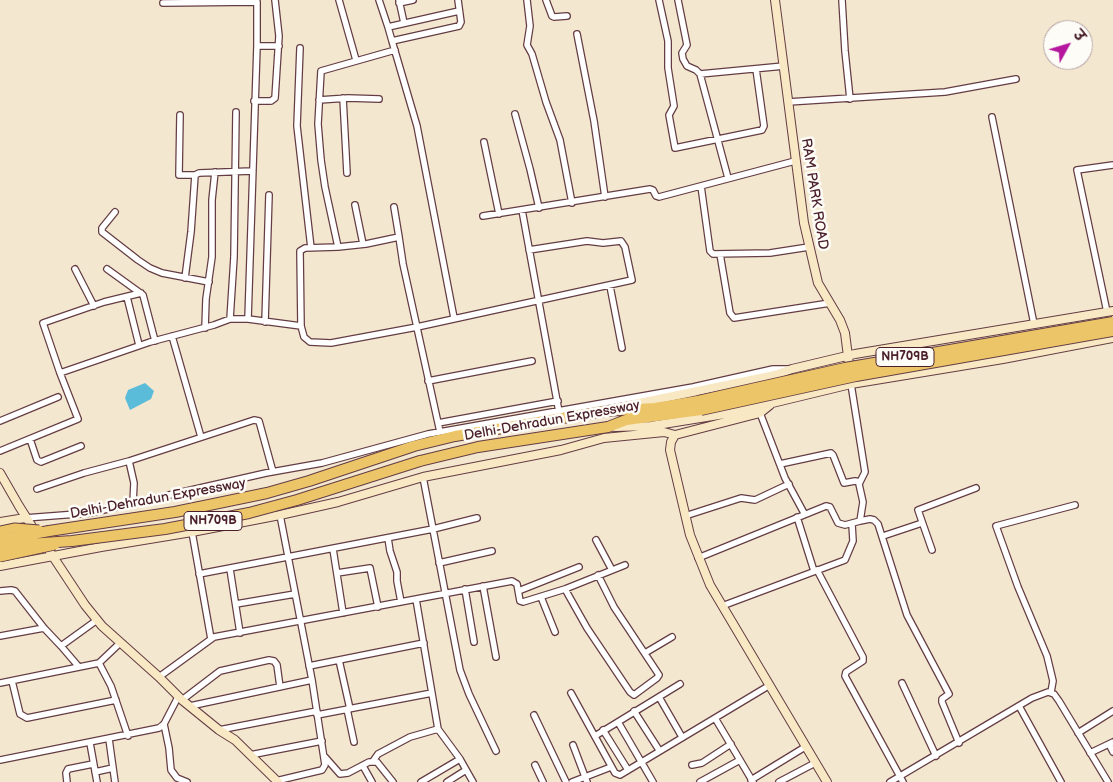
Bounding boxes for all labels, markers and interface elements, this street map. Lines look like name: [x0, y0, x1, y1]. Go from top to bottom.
north arrow: [1043, 20, 1093, 70]
text: उ: [1070, 27, 1089, 45]
street label: RAM PARK ROAD: [797, 137, 831, 251]
road number: NH709B: [876, 348, 934, 367]
street label: Delhi-Dehradun Expressway: [463, 397, 641, 445]
street label: Delhi-Dehradun Expressway: [69, 475, 247, 523]
road number: NH709B: [184, 512, 242, 530]

